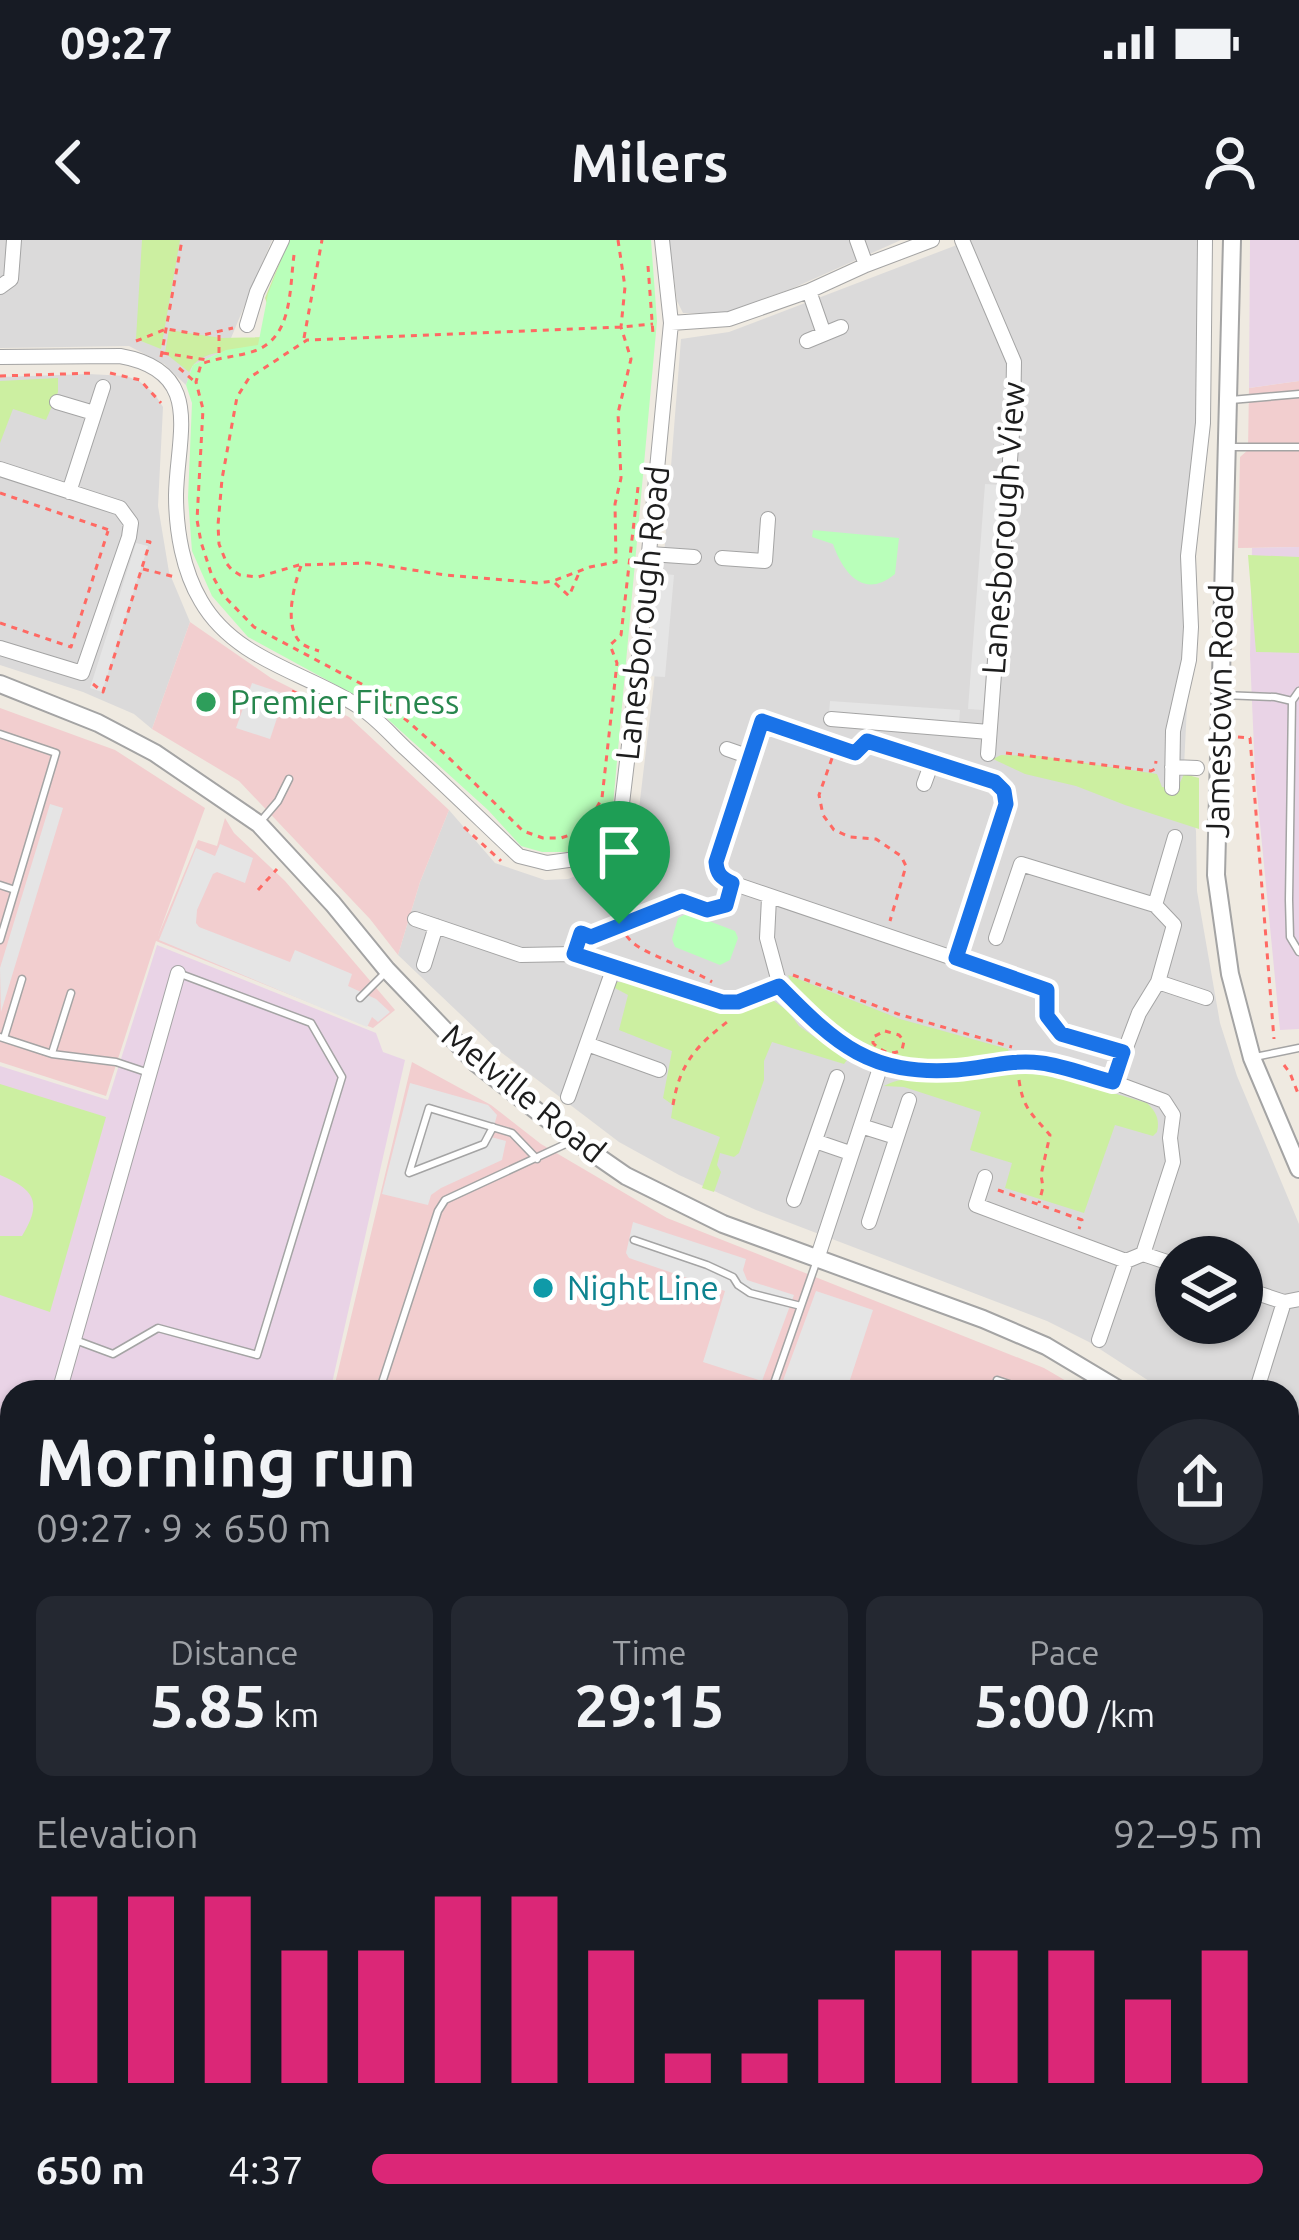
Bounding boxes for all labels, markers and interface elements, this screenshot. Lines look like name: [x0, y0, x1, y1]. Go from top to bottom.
text: 09:27: [60, 17, 173, 68]
icon: back: [36, 129, 102, 195]
icon: person: [1197, 129, 1263, 195]
text: Milers: [570, 132, 729, 192]
street label: Lanesborough View: [974, 380, 1031, 676]
street label: Lanesborough Road: [608, 464, 675, 762]
street label: Jamestown Road: [1198, 583, 1239, 839]
place label: Premier Fitness: [230, 683, 459, 720]
marker: Premier Fitness: [193, 689, 219, 715]
pin: [568, 801, 670, 924]
icon: arrive: [586, 819, 652, 885]
street label: Melville Road: [435, 1016, 613, 1170]
map controls: [1155, 1236, 1263, 1344]
button: layers: [1155, 1236, 1263, 1344]
place label: Night Line: [567, 1269, 719, 1306]
marker: Night Line: [530, 1275, 556, 1301]
button: share: [1137, 1419, 1263, 1545]
text: Morning run: [36, 1424, 416, 1498]
text: 09:27 · 9 × 650 m: [36, 1506, 331, 1549]
text: Distance: [171, 1634, 298, 1671]
text: Time: [613, 1634, 686, 1671]
text: Pace: [1030, 1634, 1099, 1671]
text: 5.85: [150, 1671, 266, 1738]
text: 29:15: [574, 1671, 725, 1738]
text: 5:00: [974, 1671, 1090, 1738]
text: km: [266, 1696, 319, 1733]
text: /km: [1090, 1696, 1155, 1733]
text: Elevation: [36, 1812, 199, 1855]
text: 92–95 m: [1113, 1812, 1263, 1855]
text: 650 m: [36, 2148, 145, 2191]
text: 4:37: [228, 2148, 304, 2191]

